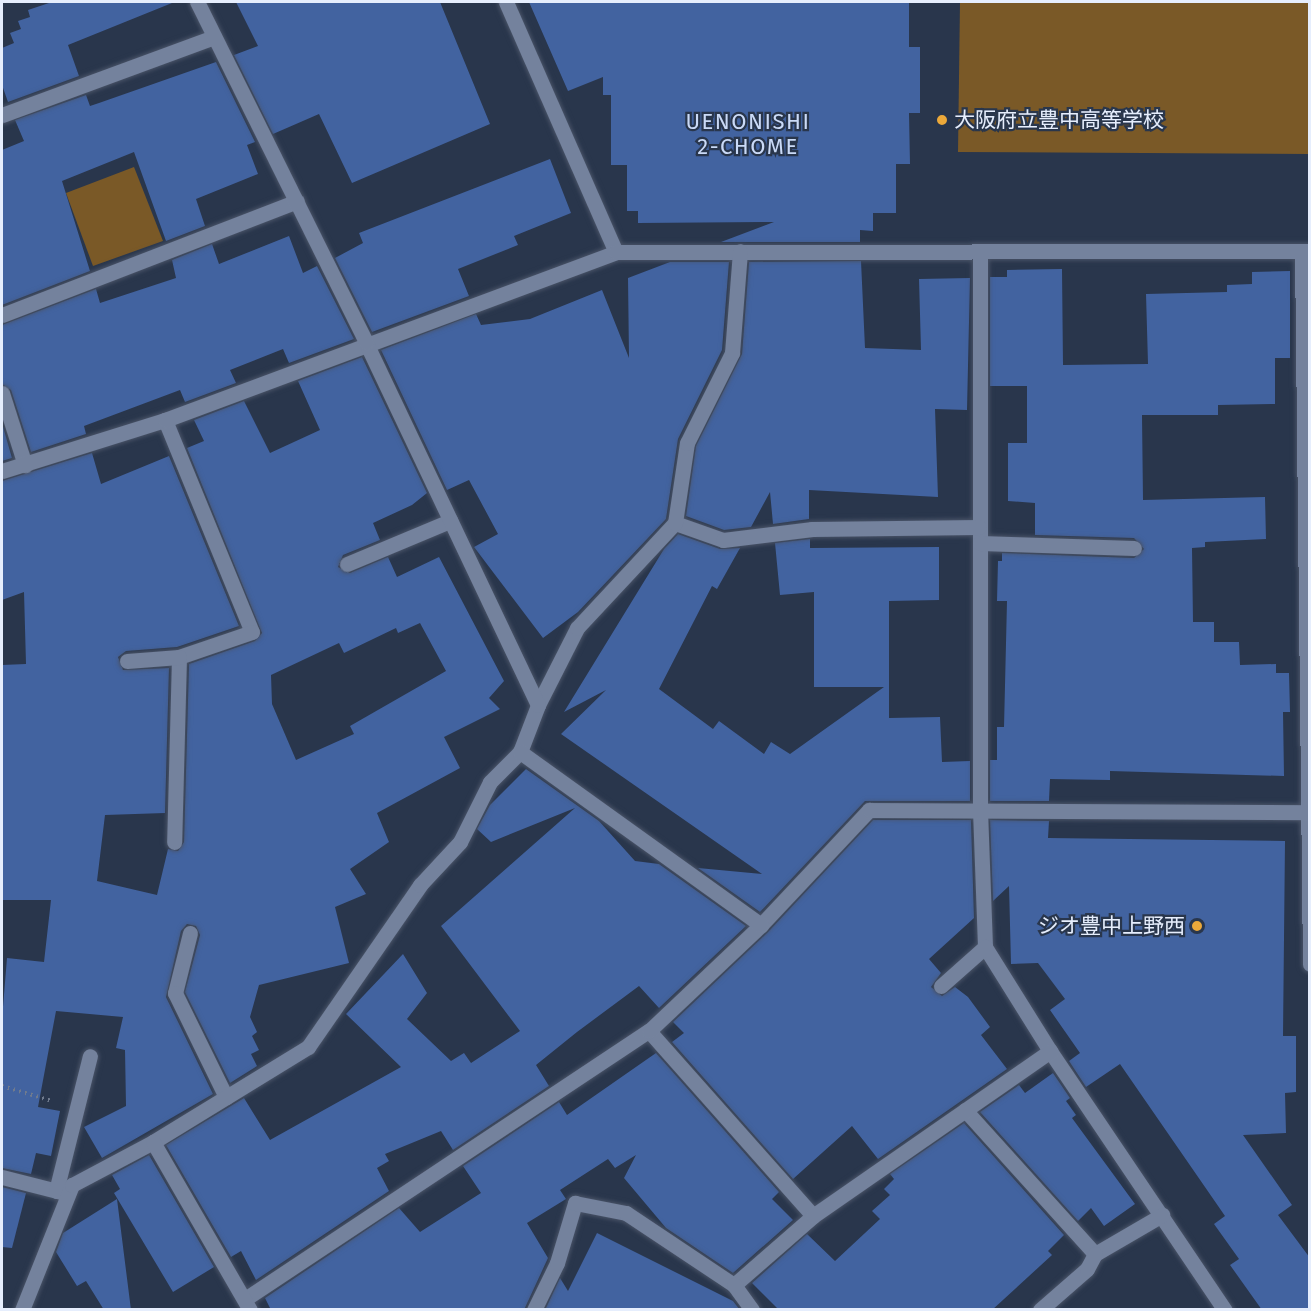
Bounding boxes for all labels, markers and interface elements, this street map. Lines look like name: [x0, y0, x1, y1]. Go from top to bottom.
place label: 大阪府立豊中高等学校: [954, 107, 1164, 133]
district label: UENONISHI 2-CHOME: [685, 108, 811, 160]
marker: 大阪府立豊中高等学校: [935, 113, 949, 127]
place label: ジオ豊中上野西: [1038, 913, 1185, 939]
marker: ジオ豊中上野西: [1190, 919, 1204, 933]

